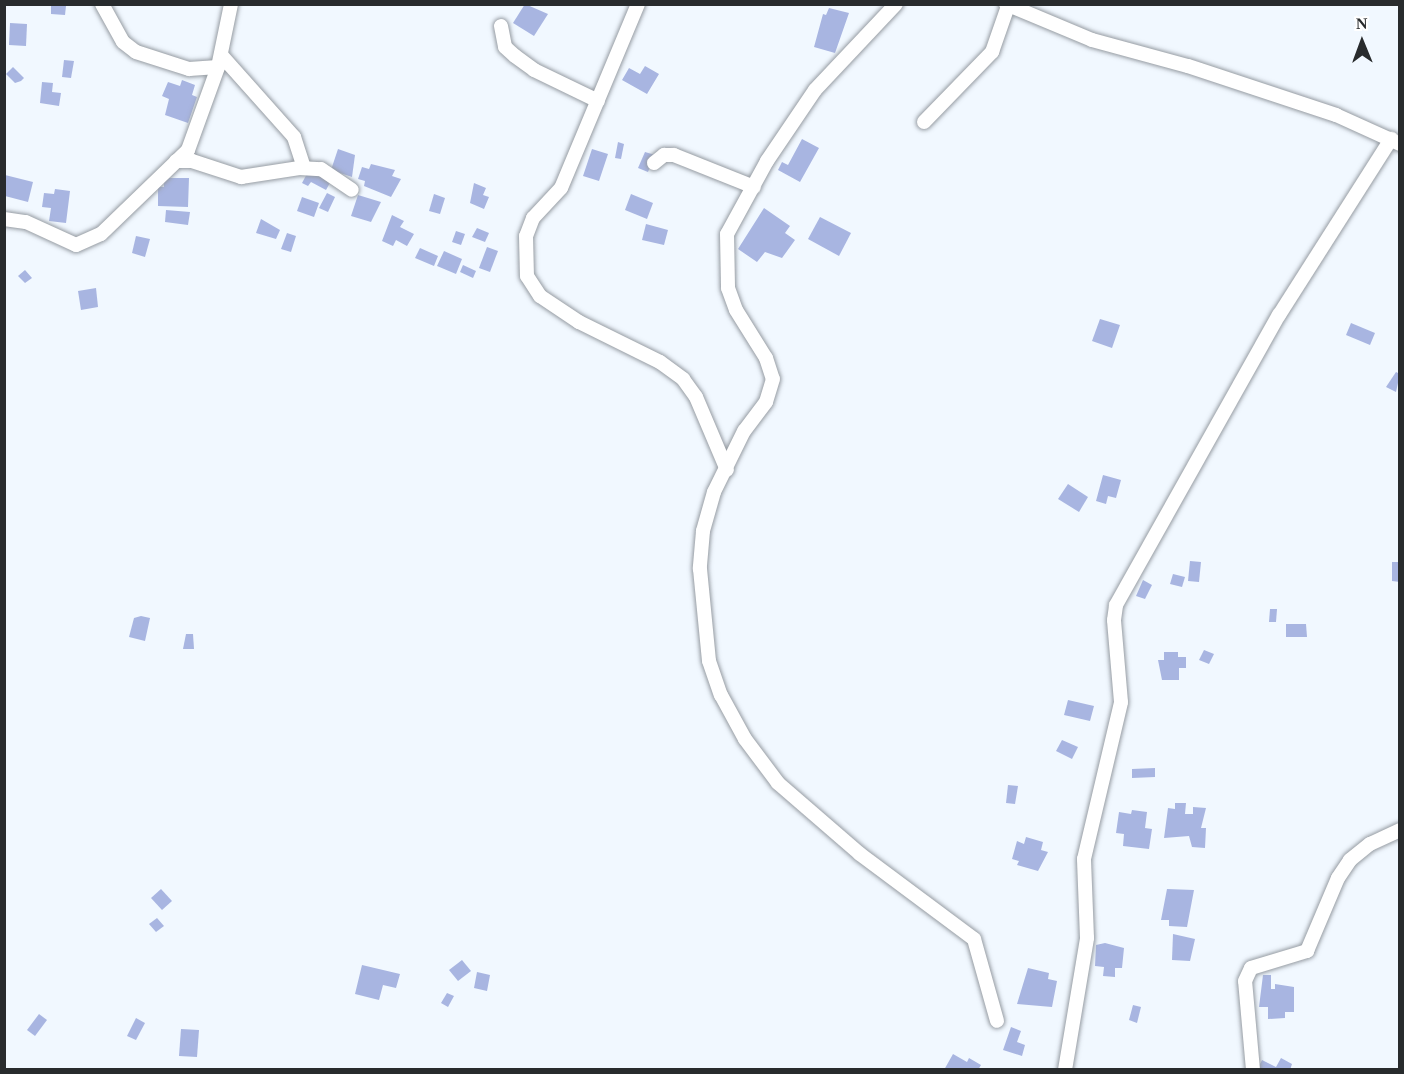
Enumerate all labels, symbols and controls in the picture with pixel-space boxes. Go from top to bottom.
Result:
north arrow [1332,12,1392,72]
text: N [1356,15,1368,32]

